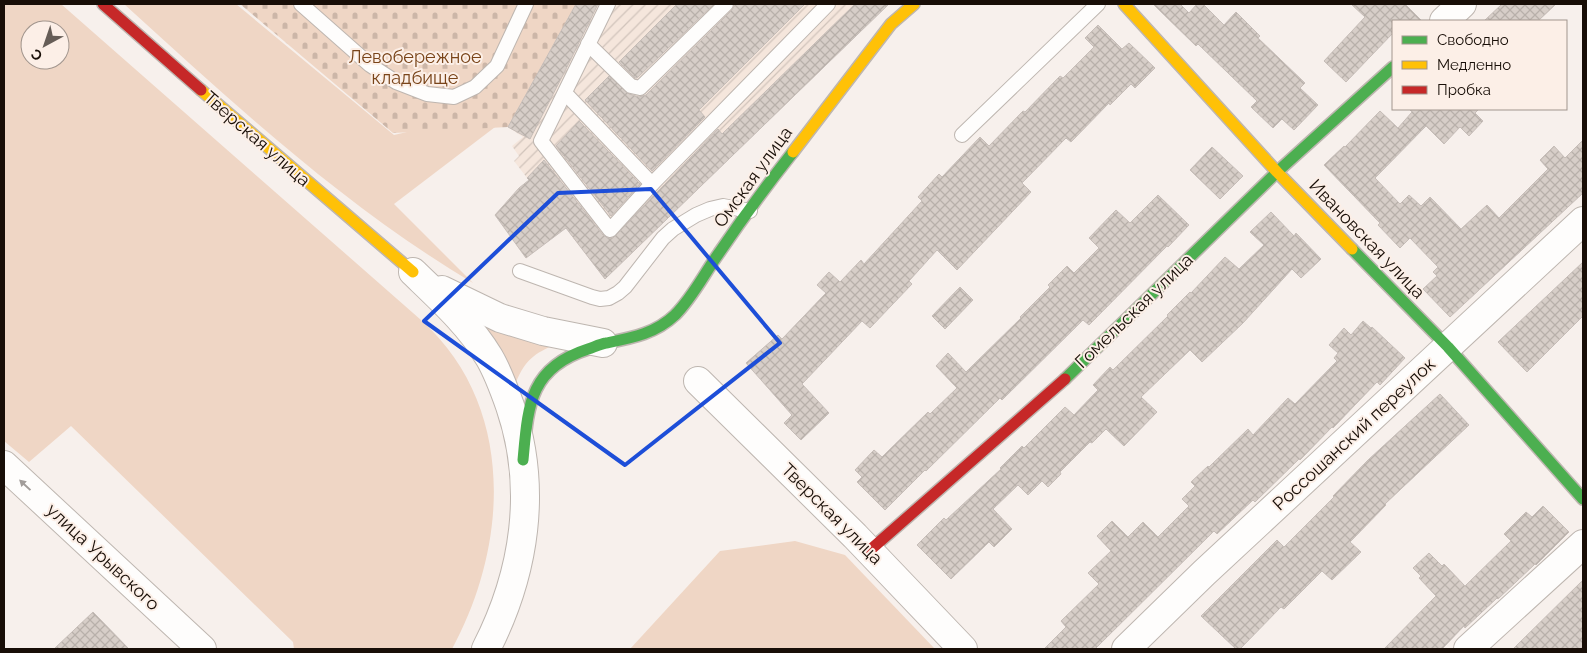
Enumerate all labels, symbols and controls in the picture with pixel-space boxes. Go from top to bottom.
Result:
north arrow [20,20,70,70]
legend [1392,20,1567,110]
text: Свободно [1437,31,1509,49]
text: С [28,45,45,64]
park label: Левобережное кладбище [348,46,482,88]
text: Медленно [1437,56,1511,74]
text: Пробка [1437,81,1491,99]
street label: Тверская улица [200,87,315,191]
street label: Омская улица [709,122,796,231]
street label: Ивановская улица [1305,175,1430,303]
street label: Гомельская улица [1070,249,1197,372]
street label: Россошанский переулок [1268,353,1439,514]
street label: Тверская улица [778,459,887,568]
one-way arrow [20,479,32,491]
street label: улица Урывского [42,499,164,615]

